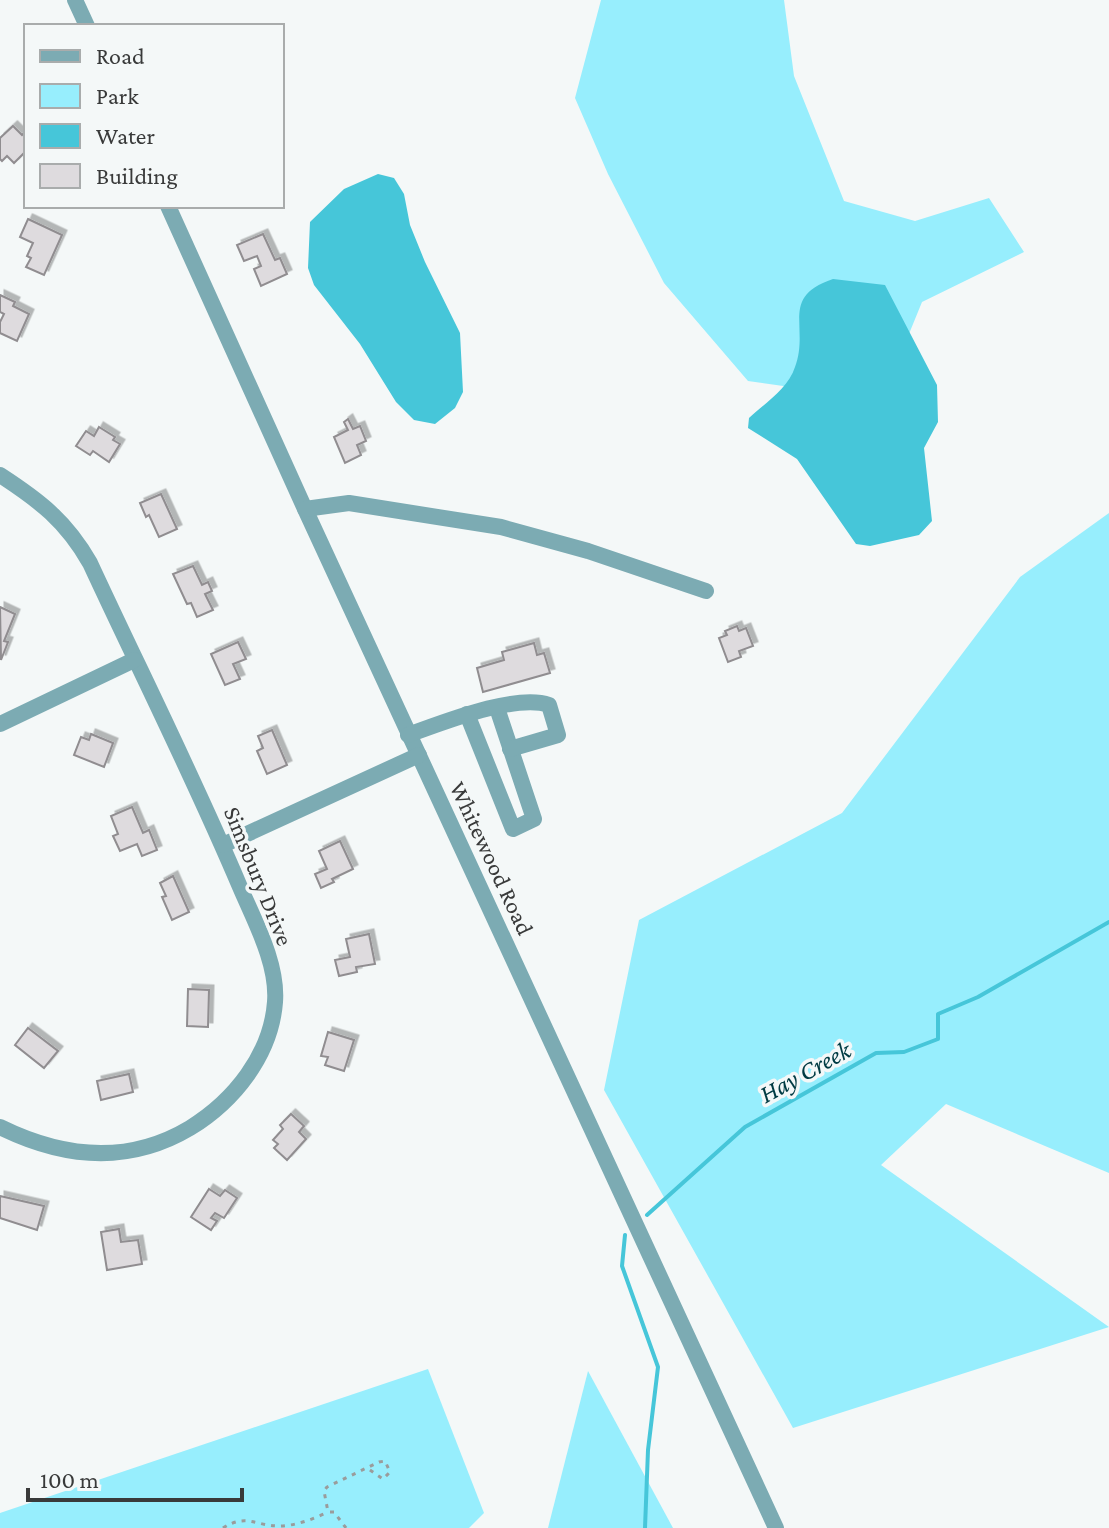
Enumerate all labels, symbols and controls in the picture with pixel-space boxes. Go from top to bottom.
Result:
legend [24,24,284,208]
text: Road [96,42,145,69]
text: Park [96,82,139,109]
text: Water [96,122,155,149]
text: Building [96,162,178,189]
street label: Whitewood Road [445,777,540,940]
street label: Simsbury Drive [219,803,299,949]
water label: Hay Creek [754,1034,857,1109]
scale bar [28,1452,242,1502]
text: 100 m [40,1466,99,1493]

